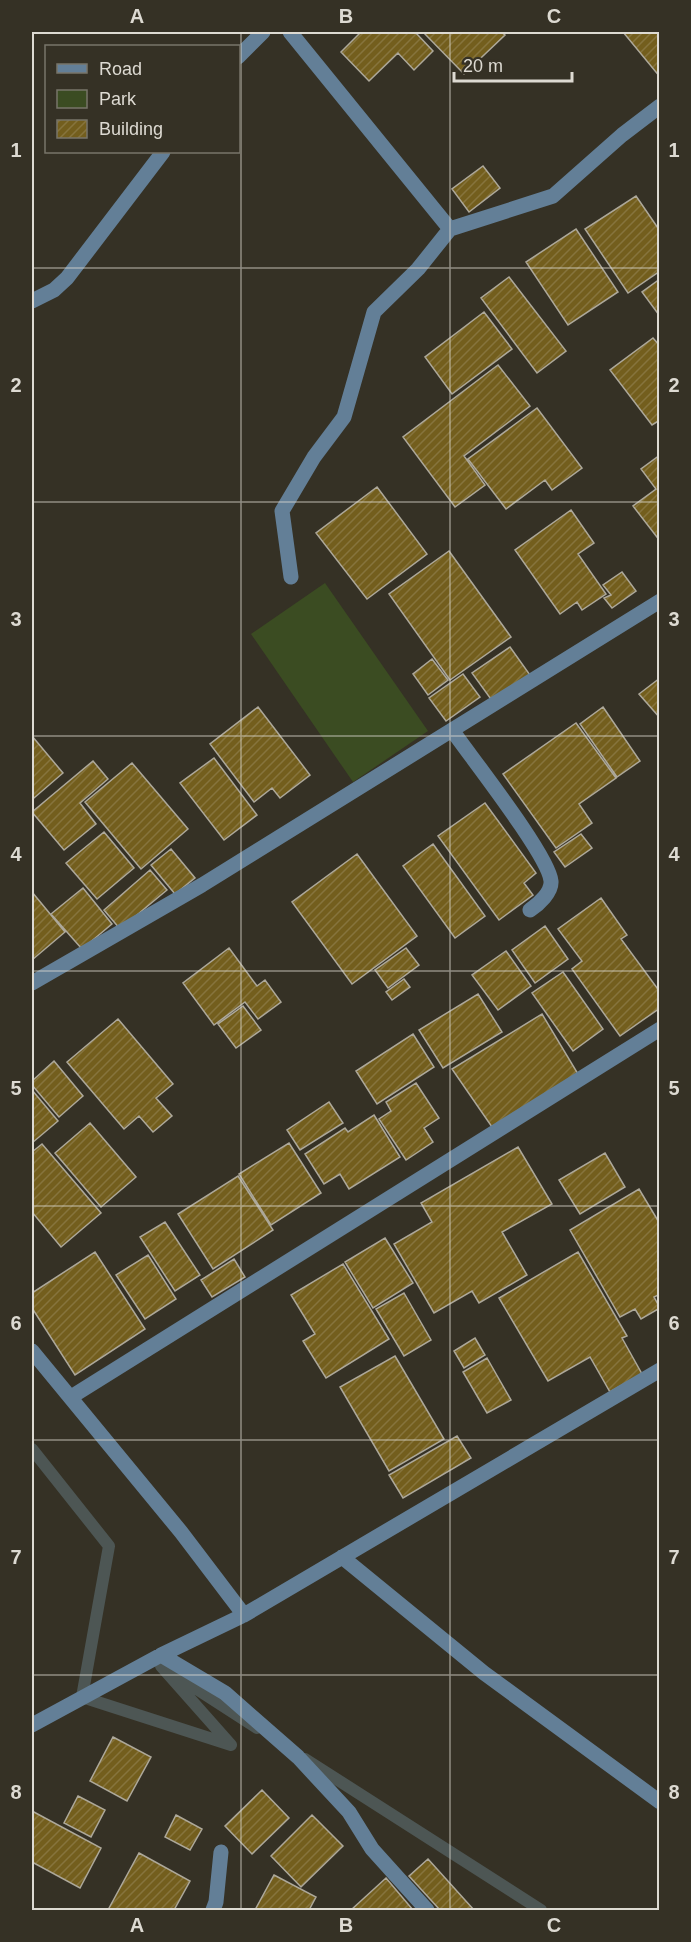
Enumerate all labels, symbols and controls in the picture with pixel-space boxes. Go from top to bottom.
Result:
text: A [130,5,144,27]
text: B [339,5,353,27]
text: C [547,5,561,27]
legend [45,45,240,153]
scale bar [454,45,572,83]
text: 20 m [463,56,503,76]
text: Road [99,59,142,79]
text: Park [99,89,137,109]
text: Building [99,119,163,139]
text: 1 [10,139,22,161]
text: 1 [668,139,680,161]
text: 2 [10,374,22,396]
text: 2 [668,374,680,396]
text: 3 [10,608,22,630]
text: 3 [668,608,680,630]
text: 4 [10,843,22,865]
text: 4 [668,843,680,865]
text: 5 [10,1077,22,1099]
text: 5 [668,1077,680,1099]
text: 6 [10,1312,22,1334]
text: 6 [668,1312,680,1334]
text: 7 [10,1546,22,1568]
text: 7 [668,1546,680,1568]
text: 8 [10,1781,22,1803]
text: 8 [668,1781,680,1803]
text: A [130,1914,144,1936]
text: B [339,1914,353,1936]
text: C [547,1914,561,1936]

